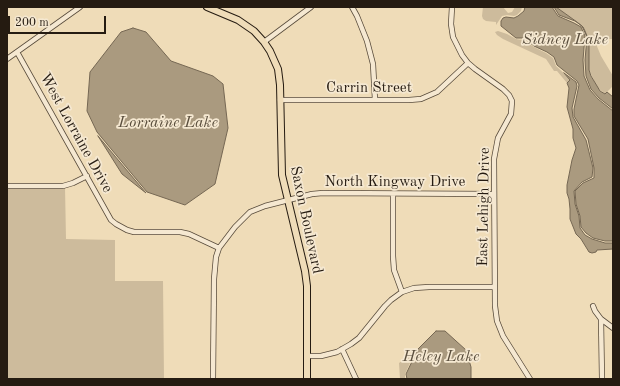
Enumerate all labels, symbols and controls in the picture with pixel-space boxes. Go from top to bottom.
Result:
scale bar [10,8,108,34]
text: 200 m [15,17,49,29]
water label: Sidney Lake [522,30,608,50]
street label: West Lorraine Drive [36,70,116,196]
street label: Carrin Street [326,79,412,97]
water label: Lorraine Lake [118,113,218,133]
street label: East Lehigh Drive [474,147,494,267]
street label: Saxon Boulevard [286,165,326,275]
street label: North Kingway Drive [325,173,465,191]
water label: Heley Lake [402,347,480,367]

